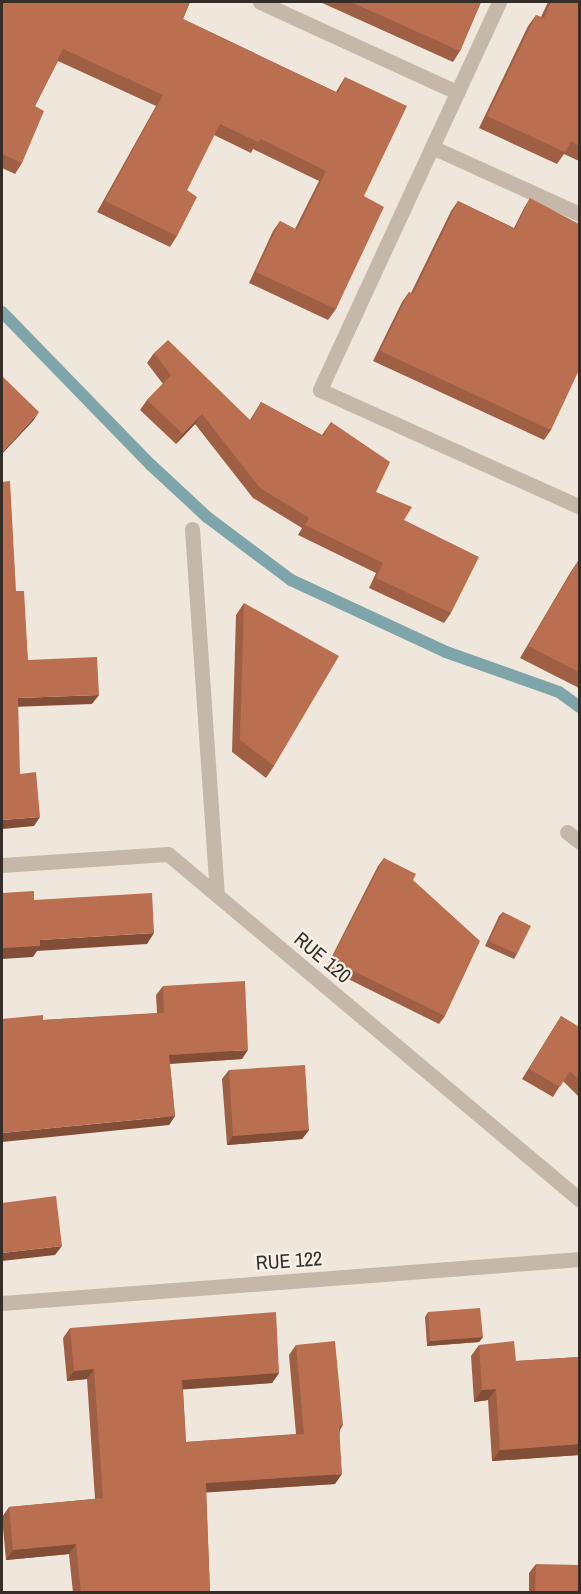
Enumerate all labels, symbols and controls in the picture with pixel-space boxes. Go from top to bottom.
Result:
street label: RUE 120 [290,926,356,988]
street label: RUE 122 [255,1246,323,1274]

